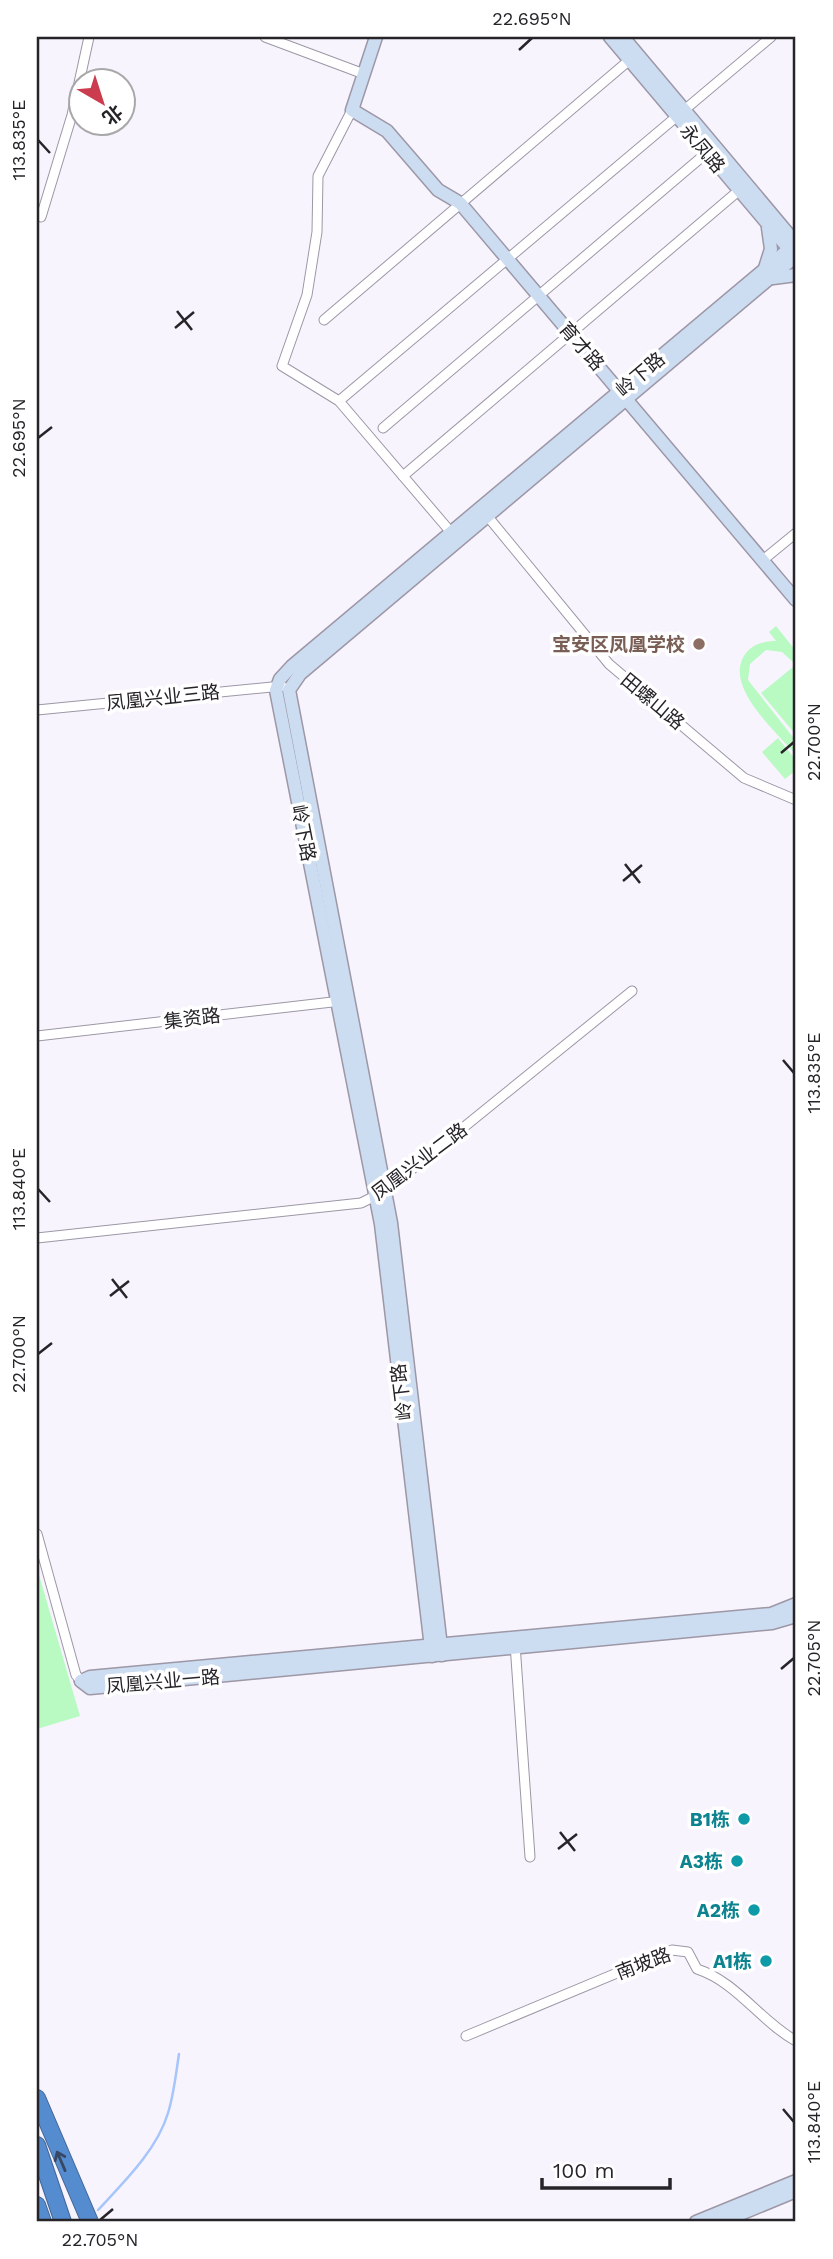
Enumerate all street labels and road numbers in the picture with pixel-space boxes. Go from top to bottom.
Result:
street label: 永凤路 [675,119,730,178]
street label: 育才路 [554,317,609,375]
street label: 岭下路 [611,347,670,402]
street label: 田螺山路 [616,668,689,735]
street label: 凤凰兴业三路 [105,680,221,715]
street label: 岭下路 [287,803,320,863]
street label: 集资路 [162,1004,222,1033]
street label: 凤凰兴业二路 [367,1118,472,1205]
street label: 岭下路 [387,1362,416,1422]
street label: 凤凰兴业一路 [105,1665,221,1698]
street label: 南坡路 [612,1943,674,1984]

